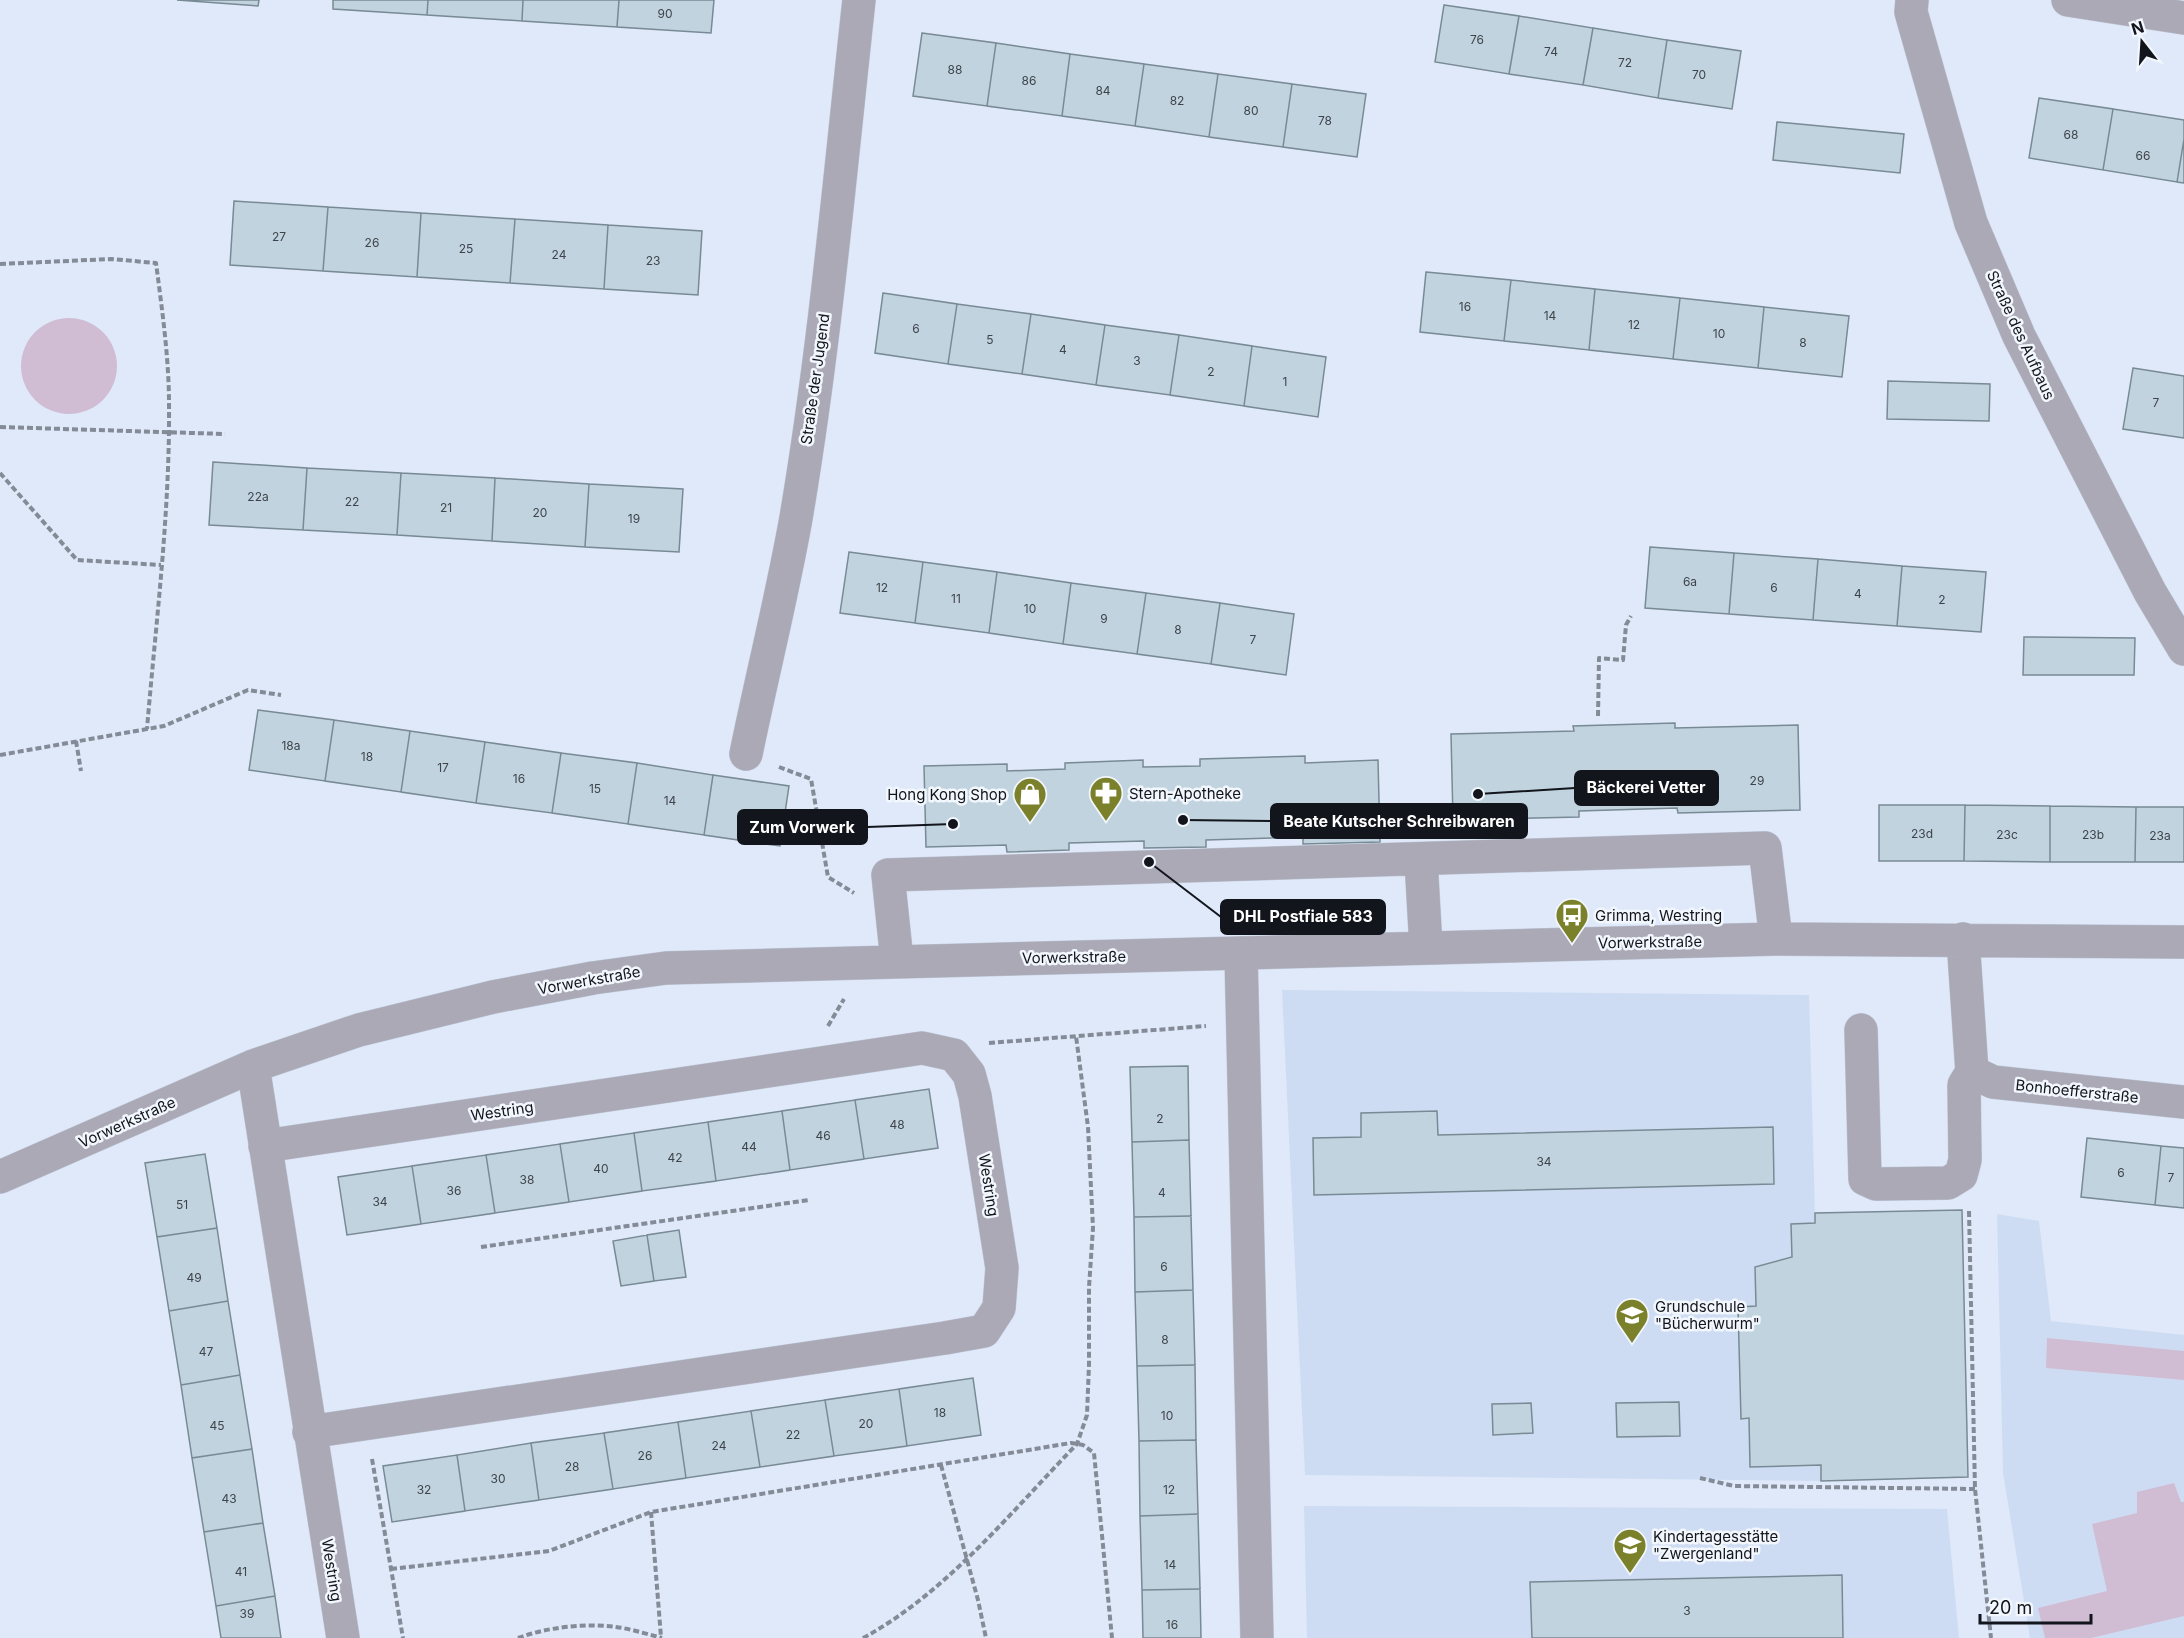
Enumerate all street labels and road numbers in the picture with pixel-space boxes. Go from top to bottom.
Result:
street label: Straße des Aufbaus [1983,267,2059,403]
street label: Straße der Jugend [796,312,834,446]
street label: Vorwerkstraße [1598,932,1702,952]
street label: Vorwerkstraße [1022,947,1126,967]
street label: Vorwerkstraße [536,962,642,998]
street label: Bonhoefferstraße [2015,1075,2139,1107]
street label: Vorwerkstraße [76,1092,178,1152]
street label: Westring [469,1097,535,1125]
street label: Westring [975,1152,1003,1218]
street label: Westring [318,1537,346,1603]

